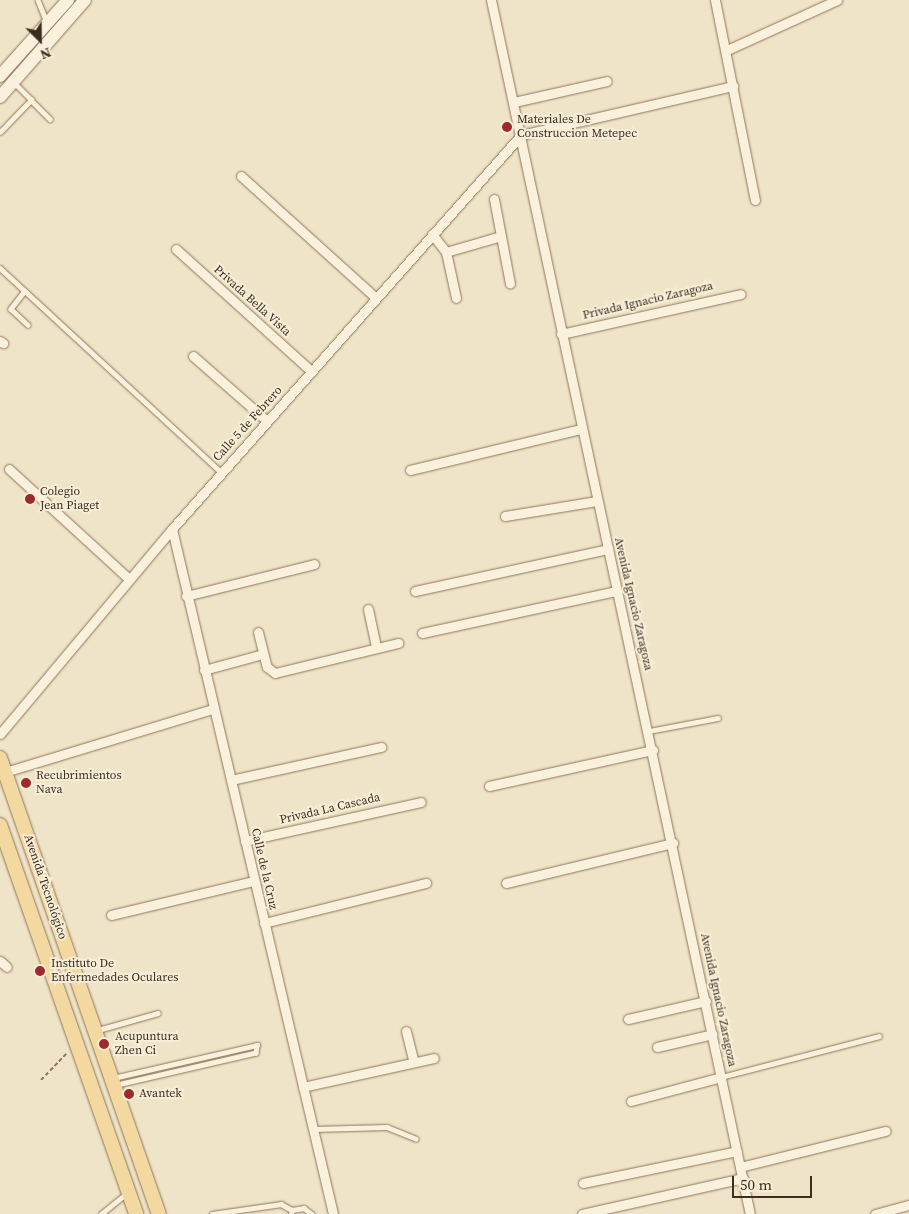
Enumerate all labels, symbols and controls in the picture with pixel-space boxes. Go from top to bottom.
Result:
north arrow [15,15,65,65]
text: N [37,43,54,65]
place label: Materiales De Construccion Metepec [517,113,637,141]
marker: Materiales De Construccion Metepec [501,121,513,133]
street label: Privada Bella Vista [210,263,294,339]
street label: Privada Ignacio Zaragoza [581,279,715,323]
street label: Calle 5 de Febrero [210,383,286,465]
place label: Colegio Jean Piaget [40,485,99,513]
marker: Colegio Jean Piaget [24,493,36,505]
street label: Avenida Ignacio Zaragoza [611,536,655,672]
place label: Recubrimientos Nava [36,769,122,797]
marker: Recubrimientos Nava [20,777,32,789]
street label: Privada La Cascada [278,790,382,828]
street label: Calle de la Cruz [248,827,280,911]
street label: Avenida Tecnológico [20,833,70,941]
street label: Avenida Ignacio Zaragoza [697,932,739,1068]
place label: Instituto De Enfermedades Oculares [51,957,179,985]
marker: Instituto De Enfermedades Oculares [33,964,47,978]
place label: Acupuntura Zhen Ci [115,1030,178,1058]
marker: Acupuntura Zhen Ci [97,1037,111,1051]
place label: Avantek [139,1087,182,1101]
marker: Avantek [123,1088,135,1100]
scale bar [734,1166,814,1198]
text: 50 m [740,1174,772,1195]

